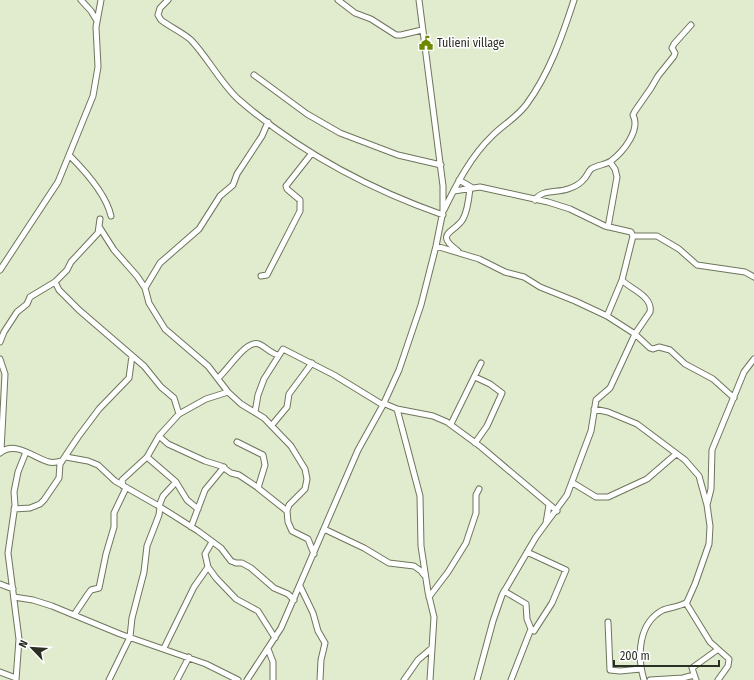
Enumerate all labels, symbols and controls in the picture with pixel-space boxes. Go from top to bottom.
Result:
public building icon: Tulieni village [418,35,434,51]
place label: Tulieni village [437,36,504,50]
north arrow [12,628,52,668]
text: N [16,638,31,650]
scale bar [614,642,719,668]
text: 200 m [620,649,650,663]

